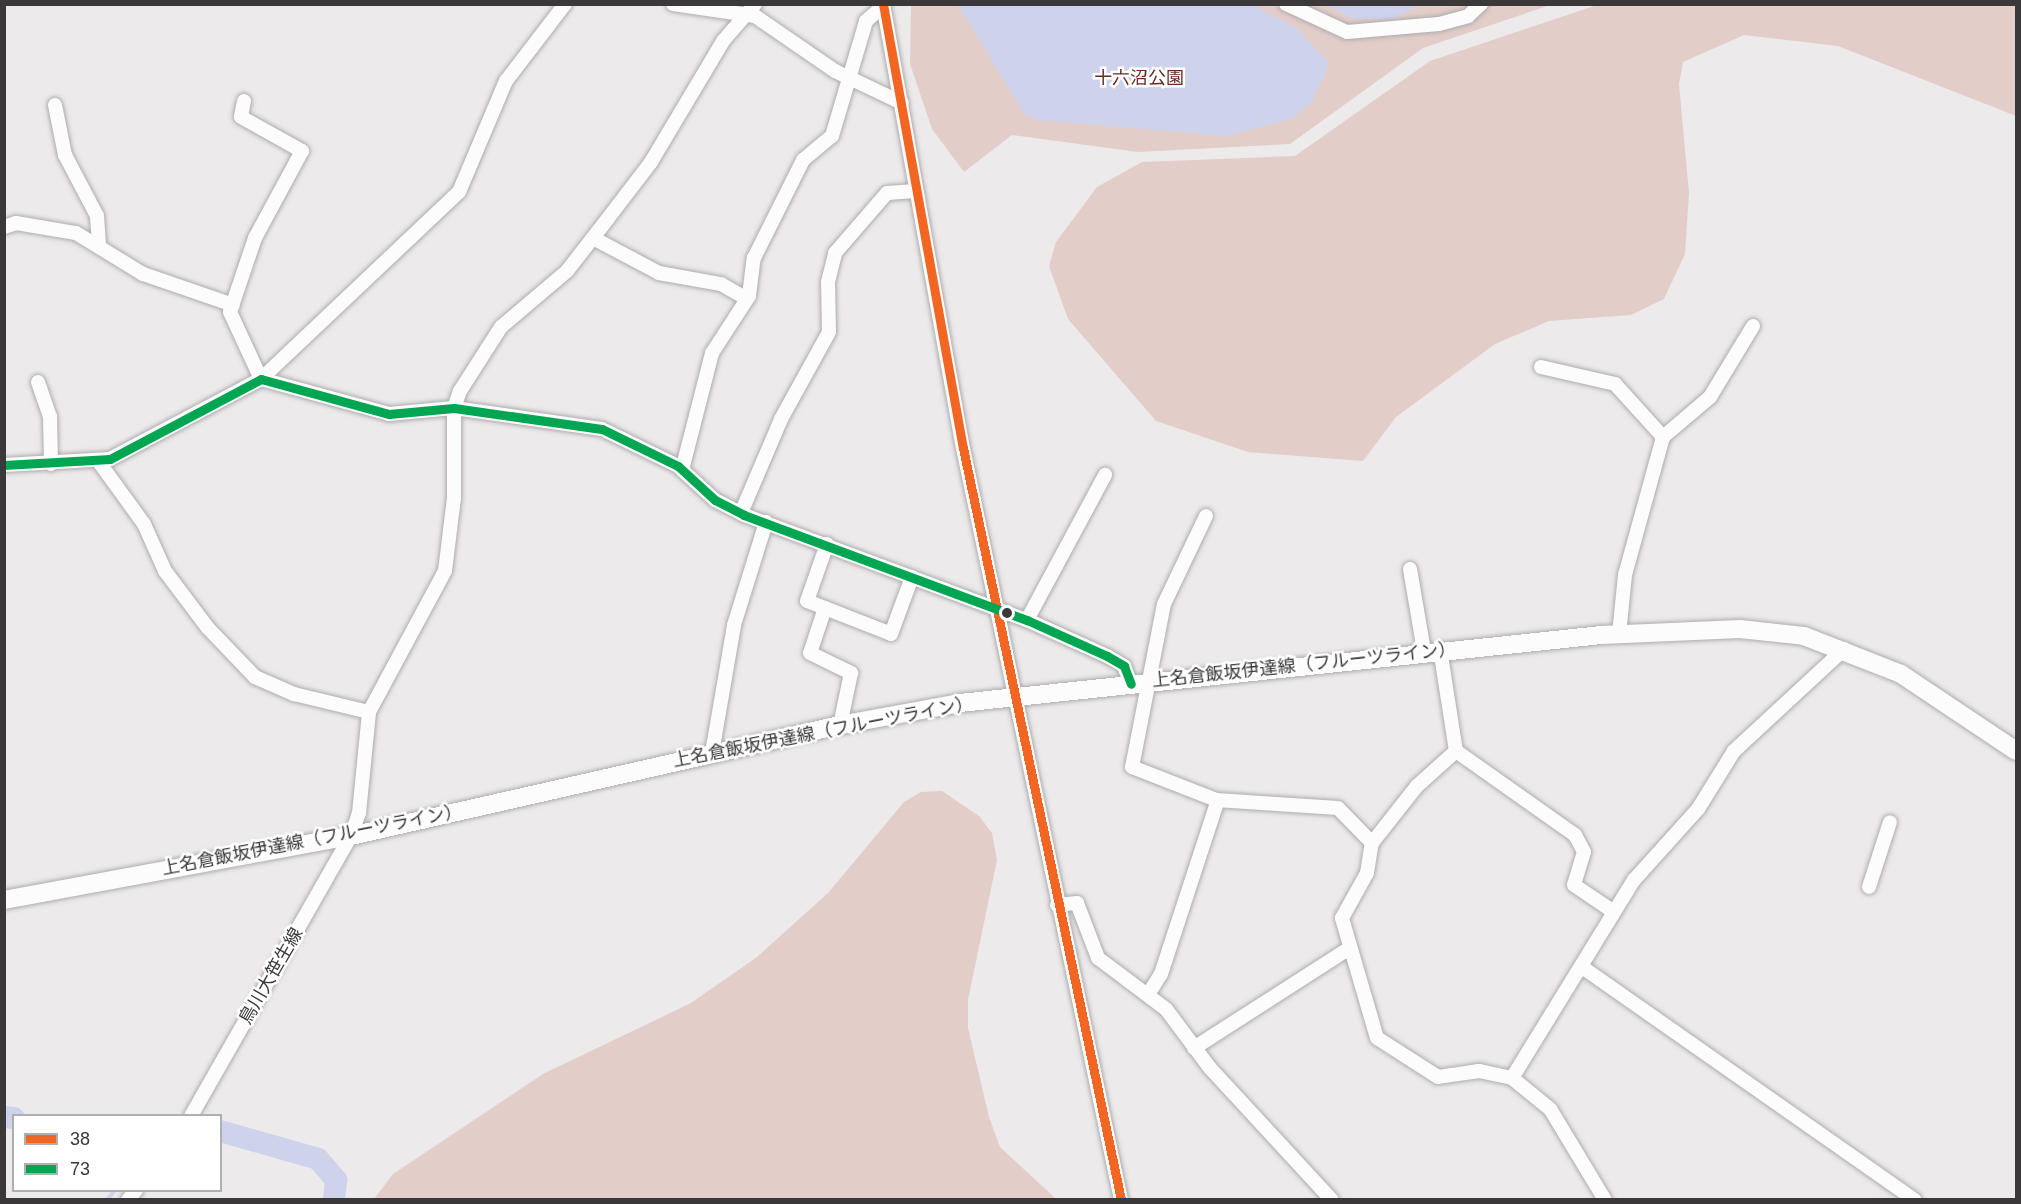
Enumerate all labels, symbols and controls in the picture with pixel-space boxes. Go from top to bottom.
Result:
park label: 十六沼公園 [1094,67,1184,89]
unlabelled marker [1001,607,1013,619]
street label: 上名倉飯坂伊達線（フルーツライン） [1151,638,1457,692]
street label: 上名倉飯坂伊達線（フルーツライン） [671,692,975,772]
street label: 上名倉飯坂伊達線（フルーツライン） [160,800,464,880]
street label: 鳥川大笹生線 [235,924,307,1028]
legend [12,1114,222,1192]
text: 38 [70,1129,90,1149]
text: 73 [70,1159,90,1179]

